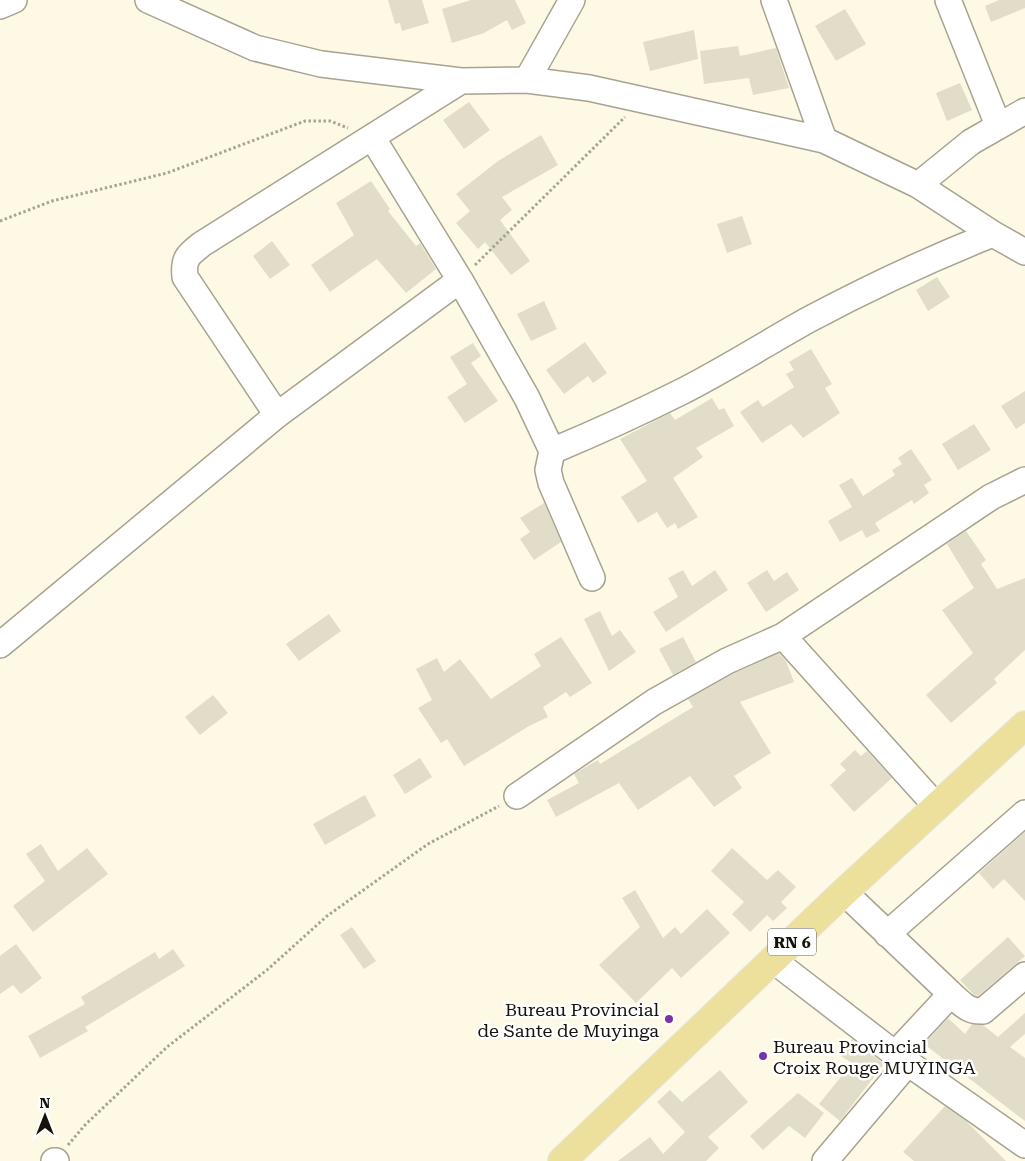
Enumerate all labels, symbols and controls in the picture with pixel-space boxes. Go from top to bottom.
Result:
road number: RN 6 [768,929,816,956]
place label: Bureau Provincial de Sante de Muyinga [477,999,659,1041]
marker: Bureau Provincial de Sante de Muyinga [663,1013,675,1025]
place label: Bureau Provincial Croix Rouge MUYINGA [773,1036,976,1078]
marker: Bureau Provincial Croix Rouge MUYINGA [757,1050,769,1062]
north arrow [20,1091,70,1141]
text: N [40,1095,51,1111]

